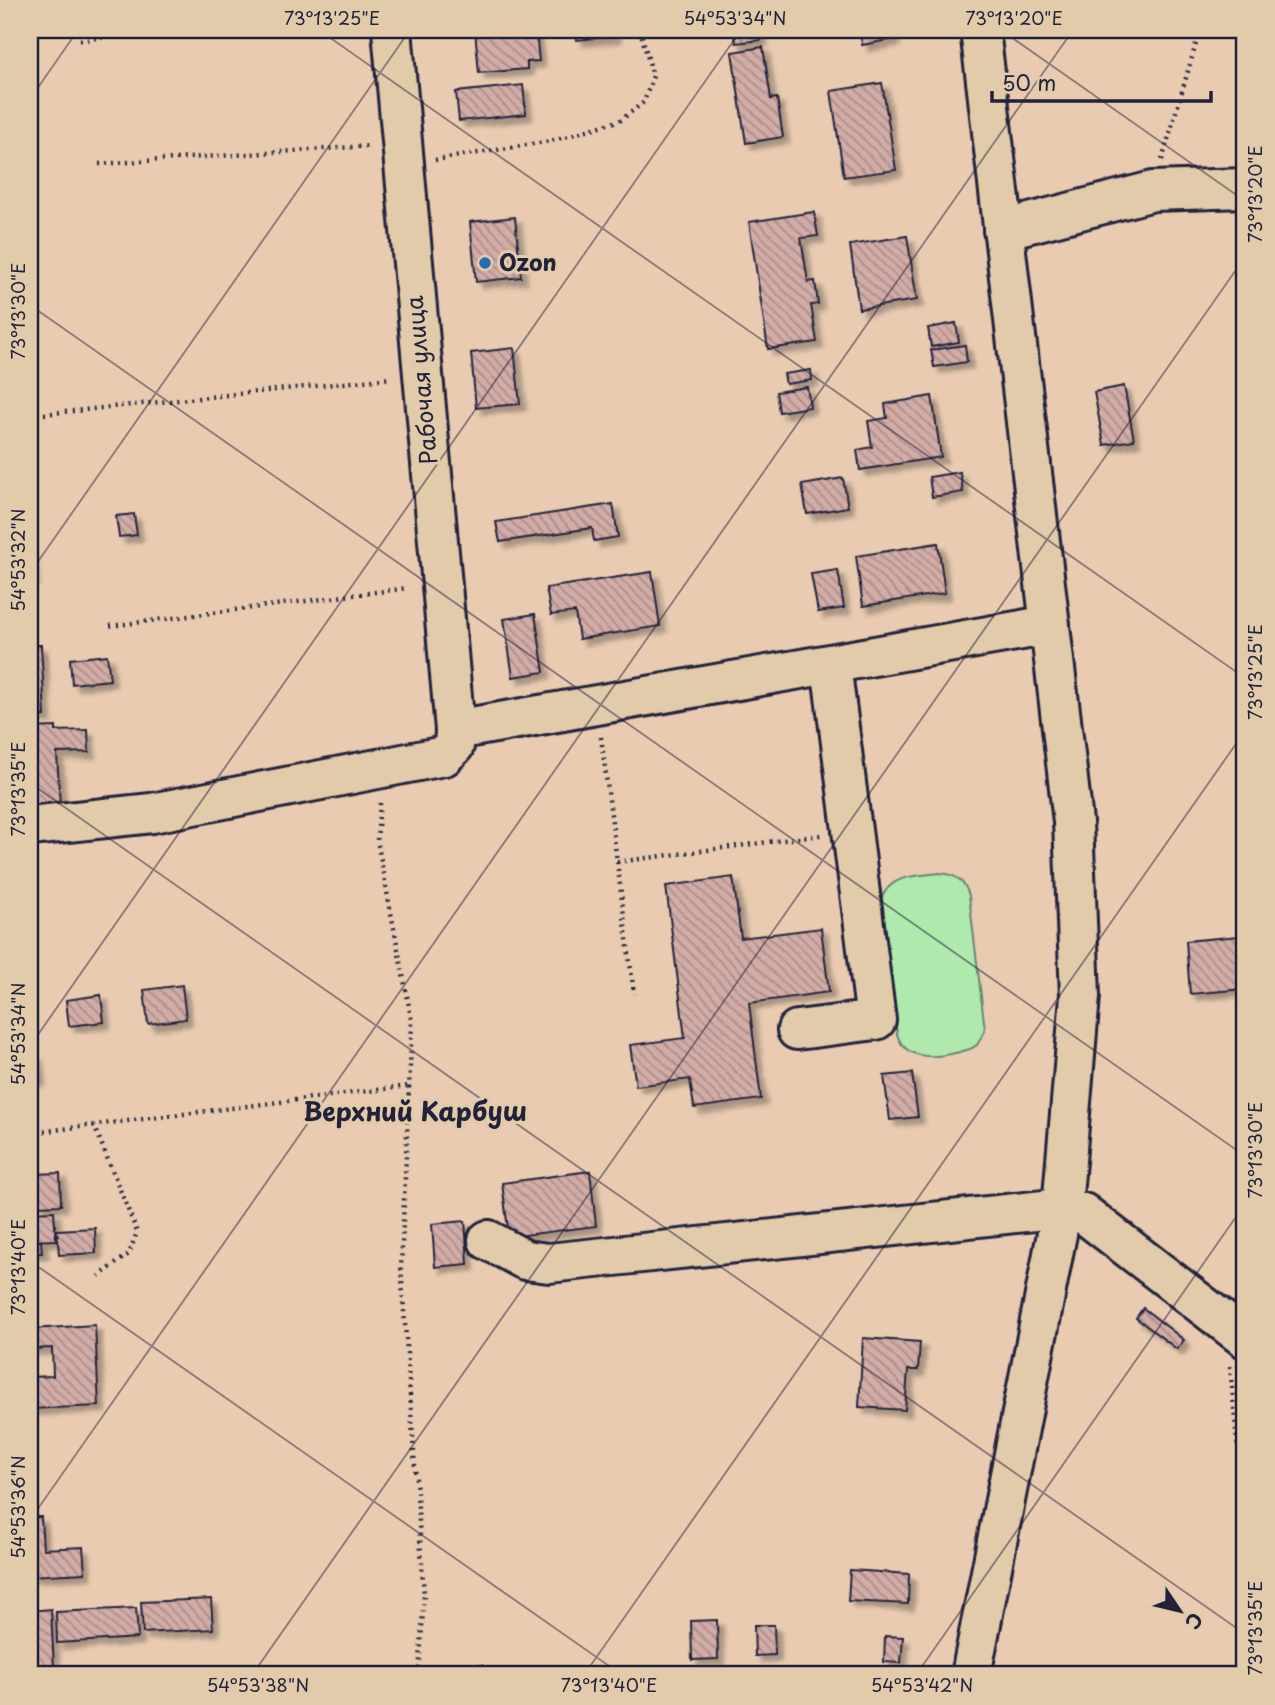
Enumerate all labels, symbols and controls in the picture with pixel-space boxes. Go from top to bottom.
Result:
text: 73°13'25"E [284,4,380,31]
text: 54°53'34"N [684,4,786,31]
text: 73°13'20"E [965,4,1063,31]
scale bar [992,60,1210,104]
text: 50 m [1002,66,1056,98]
text: 73°13'20"E [1241,145,1268,243]
place label: Ozon [499,244,557,279]
marker: Ozon [477,255,493,271]
text: 73°13'30"E [4,263,31,359]
street label: Рабочая улица [396,294,445,466]
text: 54°53'32"N [4,508,31,612]
text: 73°13'25"E [1241,624,1268,720]
text: 73°13'35"E [4,741,31,837]
text: 54°53'34"N [4,983,31,1085]
district label: Верхний Карбуш [303,1091,527,1130]
text: 73°13'30"E [1241,1102,1268,1198]
text: 73°13'40"E [4,1219,31,1315]
text: 54°53'36"N [4,1455,31,1559]
north arrow [1146,1576,1216,1646]
text: 73°13'35"E [1241,1580,1268,1676]
text: С [1179,1607,1210,1635]
text: 54°53'38"N [207,1671,309,1698]
text: 73°13'40"E [561,1671,657,1698]
text: 54°53'42"N [871,1671,973,1698]

